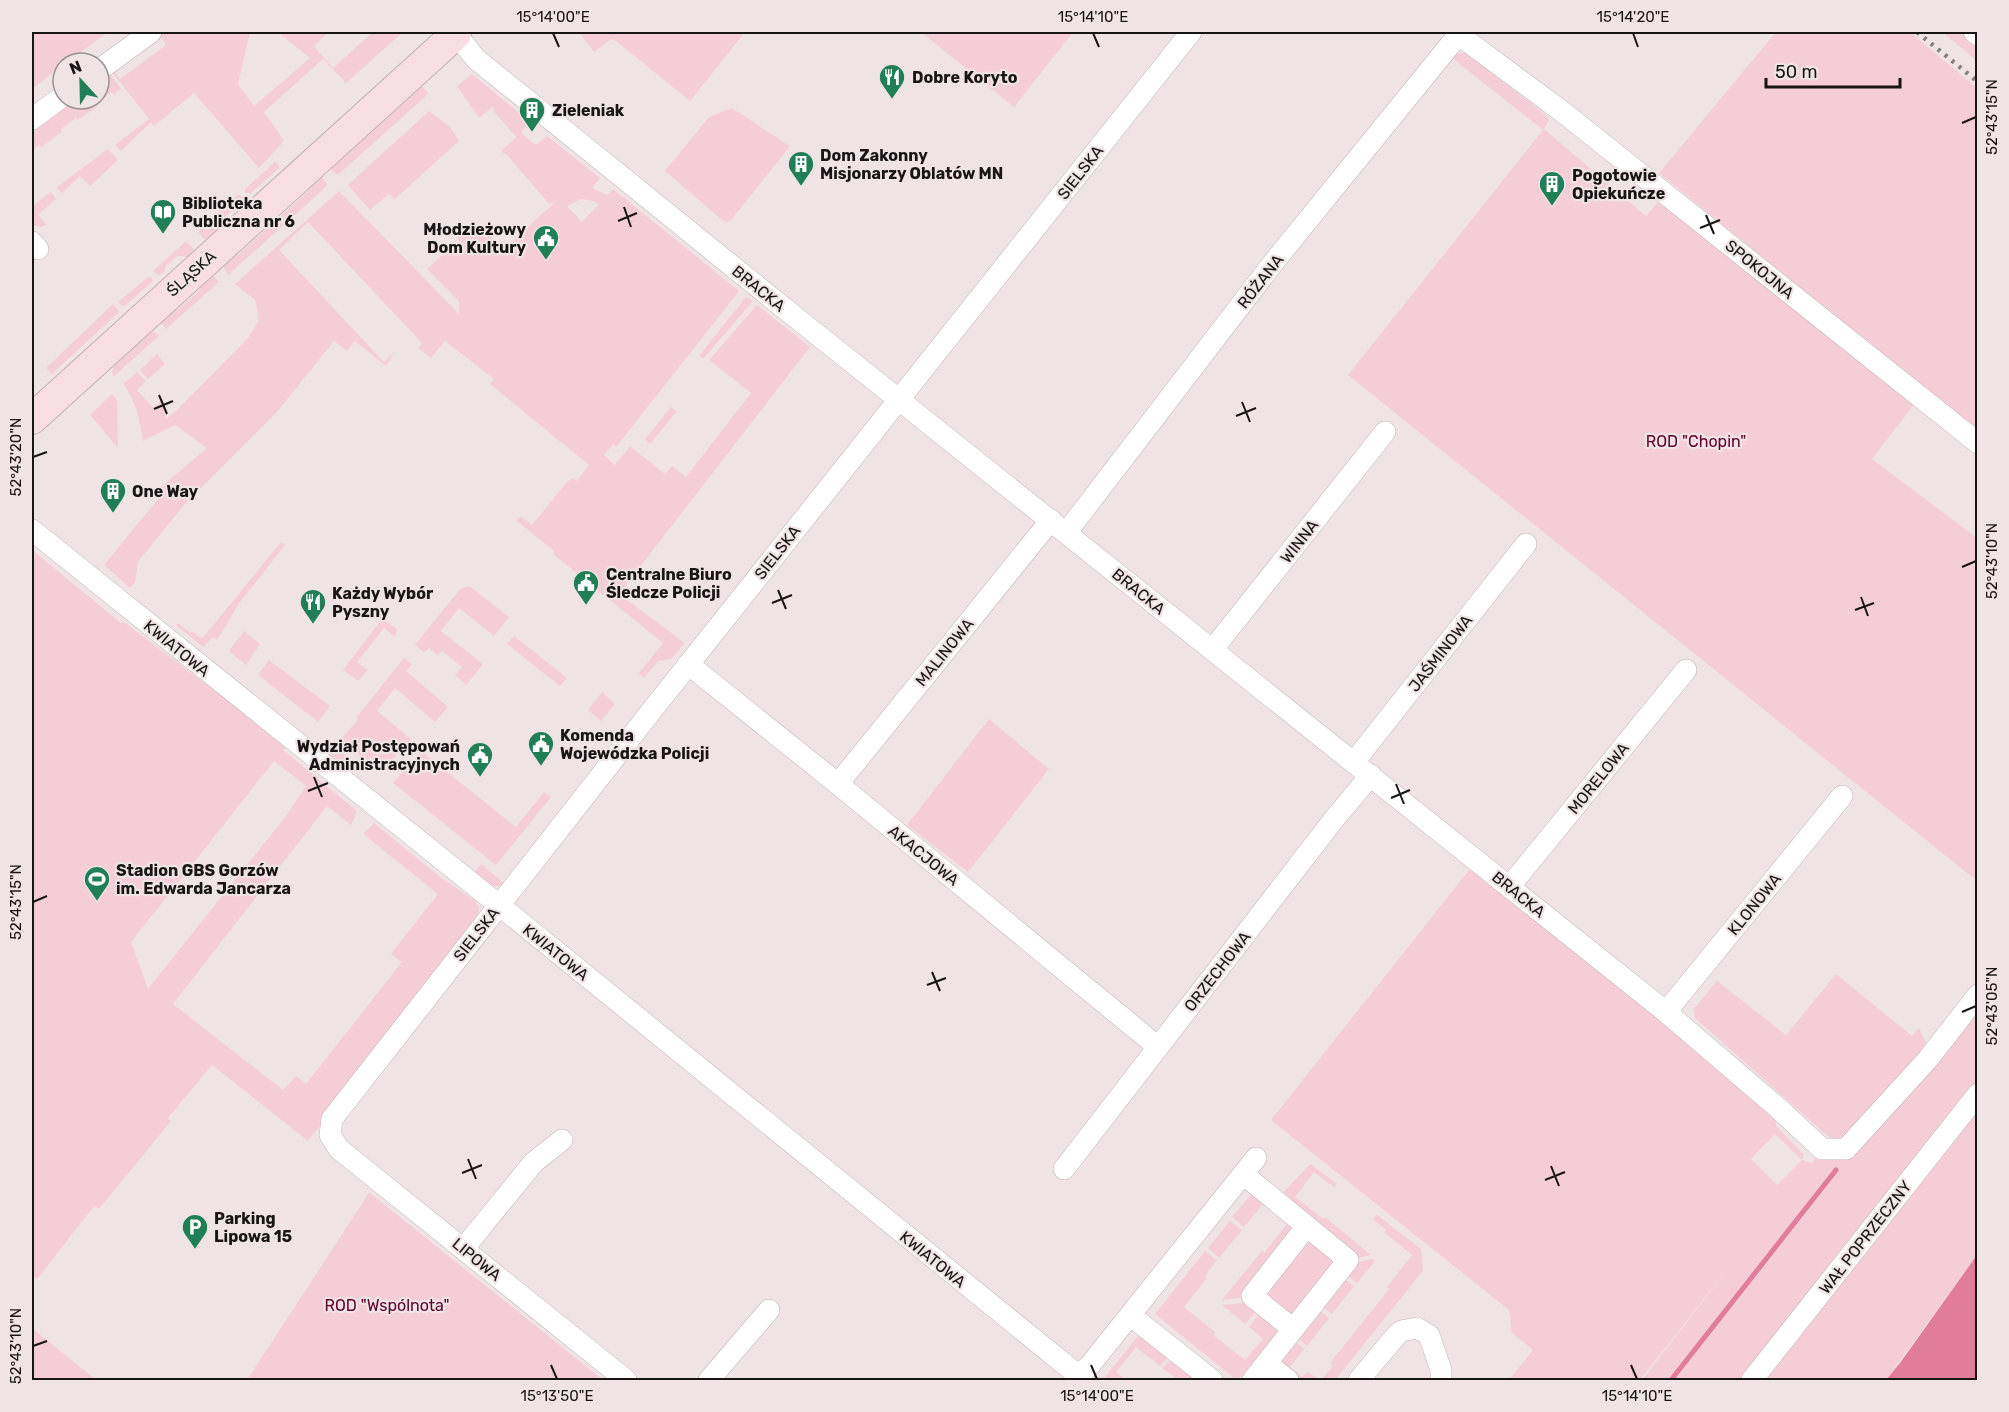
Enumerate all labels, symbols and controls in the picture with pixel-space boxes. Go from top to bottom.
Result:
text: 15°14'00"E [516,8,590,26]
text: 15°14'10"E [1058,8,1128,26]
text: 15°14'20"E [1597,8,1669,26]
north arrow [51,51,111,111]
scale bar [1766,51,1900,89]
text: N [67,57,84,79]
text: 50 m [1775,61,1818,83]
restaurant icon: Dobre Koryto [877,62,907,100]
place label: Dobre Koryto [912,68,1018,87]
text: 52°43'15"N [1983,79,2001,155]
building icon: Zieleniak [517,95,547,133]
place label: Zieleniak [552,101,625,120]
street label: SIELSKA [1053,141,1108,203]
place label: Dom Zakonny Misjonarzy Oblatów MN [820,146,1003,183]
building icon: Dom Zakonny Misjonarzy Oblatów MN [786,149,816,187]
place label: Pogotowie Opiekuńcze [1572,166,1665,203]
building icon: Pogotowie Opiekuńcze [1537,169,1567,207]
place label: Biblioteka Publiczna nr 6 [182,194,295,231]
library icon: Biblioteka Publiczna nr 6 [148,197,178,235]
place label: Młodzieżowy Dom Kultury [423,220,526,257]
public building icon: Młodzieżowy Dom Kultury [531,223,561,261]
street label: SPOKOJNA [1721,236,1798,303]
street label: ŚLĄSKA [162,245,221,301]
street label: RÓŻANA [1233,250,1288,312]
street label: BRACKA [728,261,789,316]
text: 52°43'20"N [7,418,25,496]
park label: ROD "Chopin" [1646,432,1746,451]
building icon: One Way [98,476,128,514]
place label: One Way [132,482,199,501]
street label: WINNA [1276,515,1322,567]
street label: SIELSKA [750,521,805,583]
text: 52°43'10"N [1983,523,2001,599]
street label: BRACKA [1108,564,1169,619]
place label: Centralne Biuro Śledcze Policji [606,565,732,602]
public building icon: Centralne Biuro Śledcze Policji [571,568,601,606]
place label: Każdy Wybór Pyszny [332,584,434,621]
restaurant icon: Każdy Wybór Pyszny [298,587,328,625]
street label: JAŚMINOWA [1404,610,1477,696]
street label: MALINOWA [911,614,978,690]
street label: KWIATOWA [140,616,214,681]
place label: Komenda Wojewódzka Policji [560,726,709,763]
public building icon: Komenda Wojewódzka Policji [526,729,556,767]
place label: Wydział Postępowań Administracyjnych [297,737,460,774]
street label: MORELOWA [1564,739,1633,818]
public building icon: Wydział Postępowań Administracyjnych [465,740,495,778]
street label: AKACJOWA [885,821,963,890]
place label: Stadion GBS Gorzów im. Edwarda Jancarza [116,861,291,898]
text: 52°43'15"N [7,864,25,940]
sports icon: Stadion GBS Gorzów im. Edwarda Jancarza [82,864,112,902]
street label: BRACKA [1488,867,1549,922]
street label: KLONOWA [1724,869,1785,939]
street label: SIELSKA [449,903,504,965]
street label: KWIATOWA [519,920,593,985]
street label: ORZECHOWA [1180,927,1255,1015]
text: 52°43'05"N [1983,967,2001,1045]
street label: WAŁ POPRZECZNY [1815,1177,1916,1298]
place label: Parking Lipowa 15 [214,1209,292,1246]
parking icon: Parking Lipowa 15 [180,1212,210,1250]
street label: KWIATOWA [896,1227,970,1292]
street label: LIPOWA [448,1234,505,1285]
park label: ROD "Wspólnota" [324,1296,450,1315]
text: 52°43'10"N [7,1308,25,1384]
text: 15°13'50"E [521,1387,594,1405]
text: 15°14'00"E [1060,1387,1134,1405]
text: 15°14'10"E [1602,1387,1672,1405]

